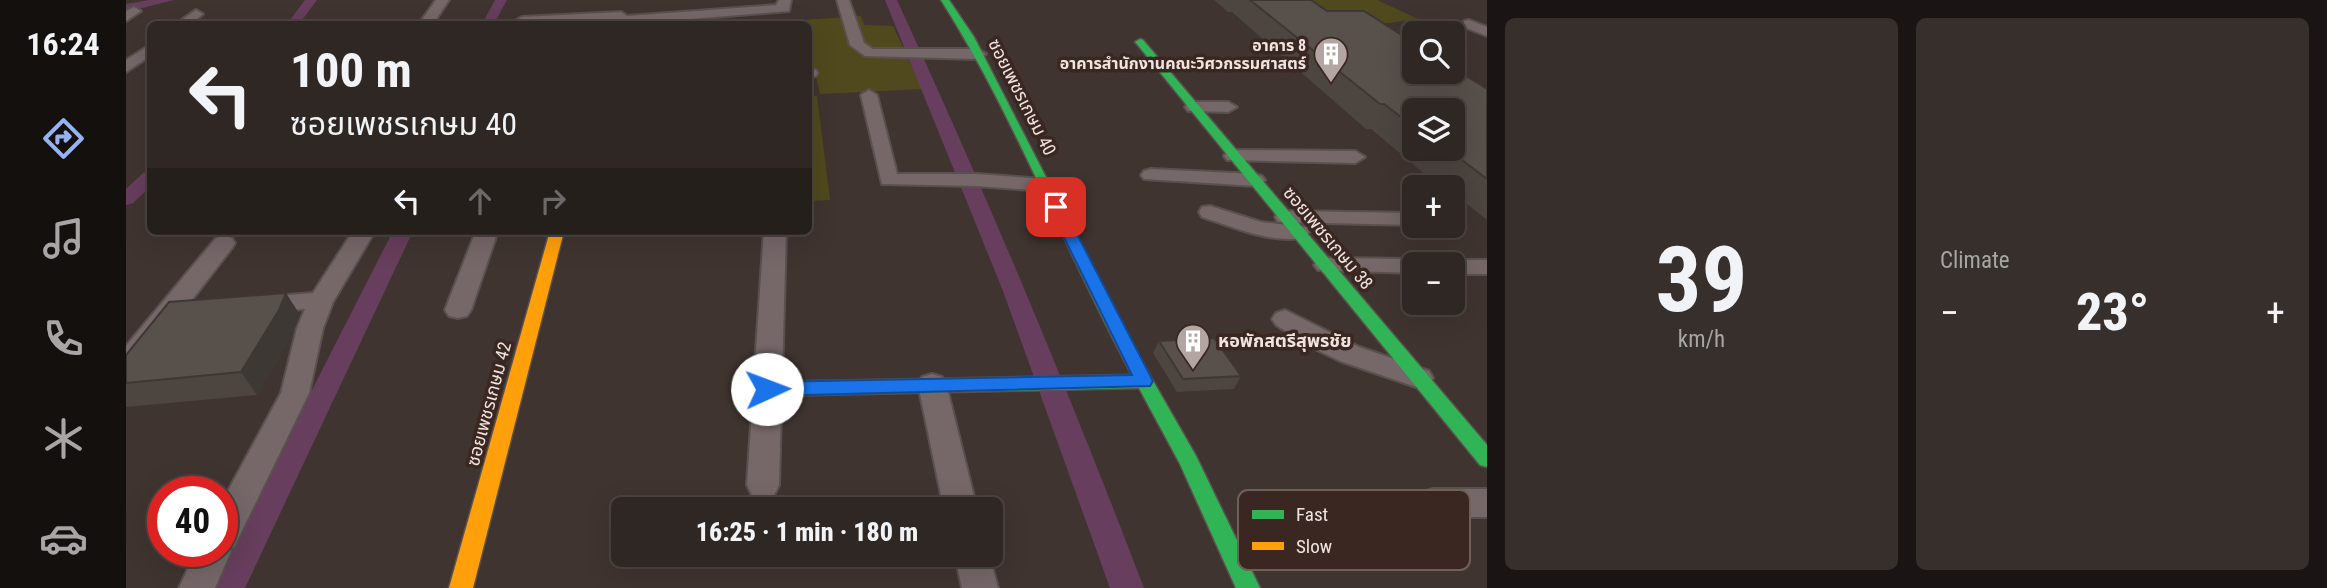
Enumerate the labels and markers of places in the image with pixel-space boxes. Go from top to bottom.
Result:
building icon: อาคาร 8 อาคารสำนักงานคณะวิศวกรรมศาสตร์ [1312,35,1350,84]
place label: อาคาร 8 อาคารสำนักงานคณะวิศวกรรมศาสตร์ [1060,36,1306,73]
pin [1026,177,1086,237]
building icon: หอพักสตรีสุพรชัย [1174,322,1212,371]
place label: หอพักสตรีสุพรชัย [1218,330,1351,352]

